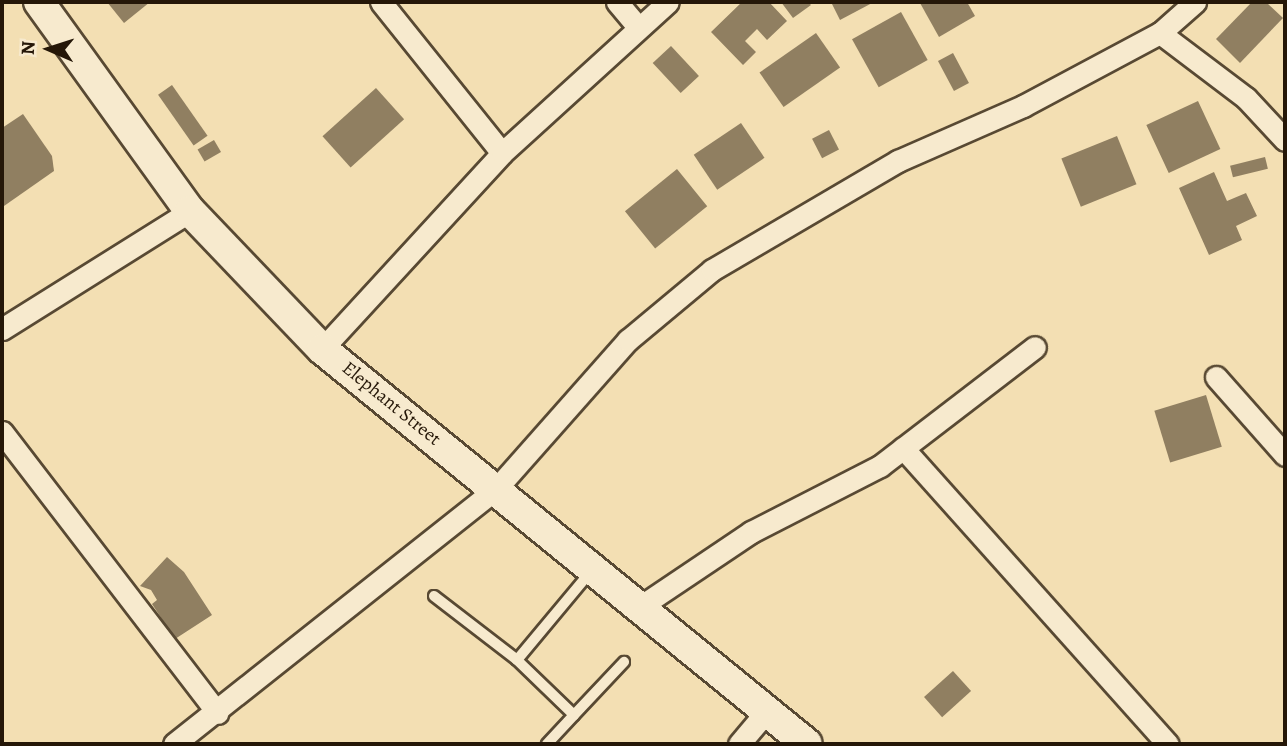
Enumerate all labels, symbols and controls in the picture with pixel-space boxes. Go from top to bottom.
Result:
north arrow [14,14,84,84]
text: N [15,40,41,55]
street label: Elephant Street [337,357,445,451]

